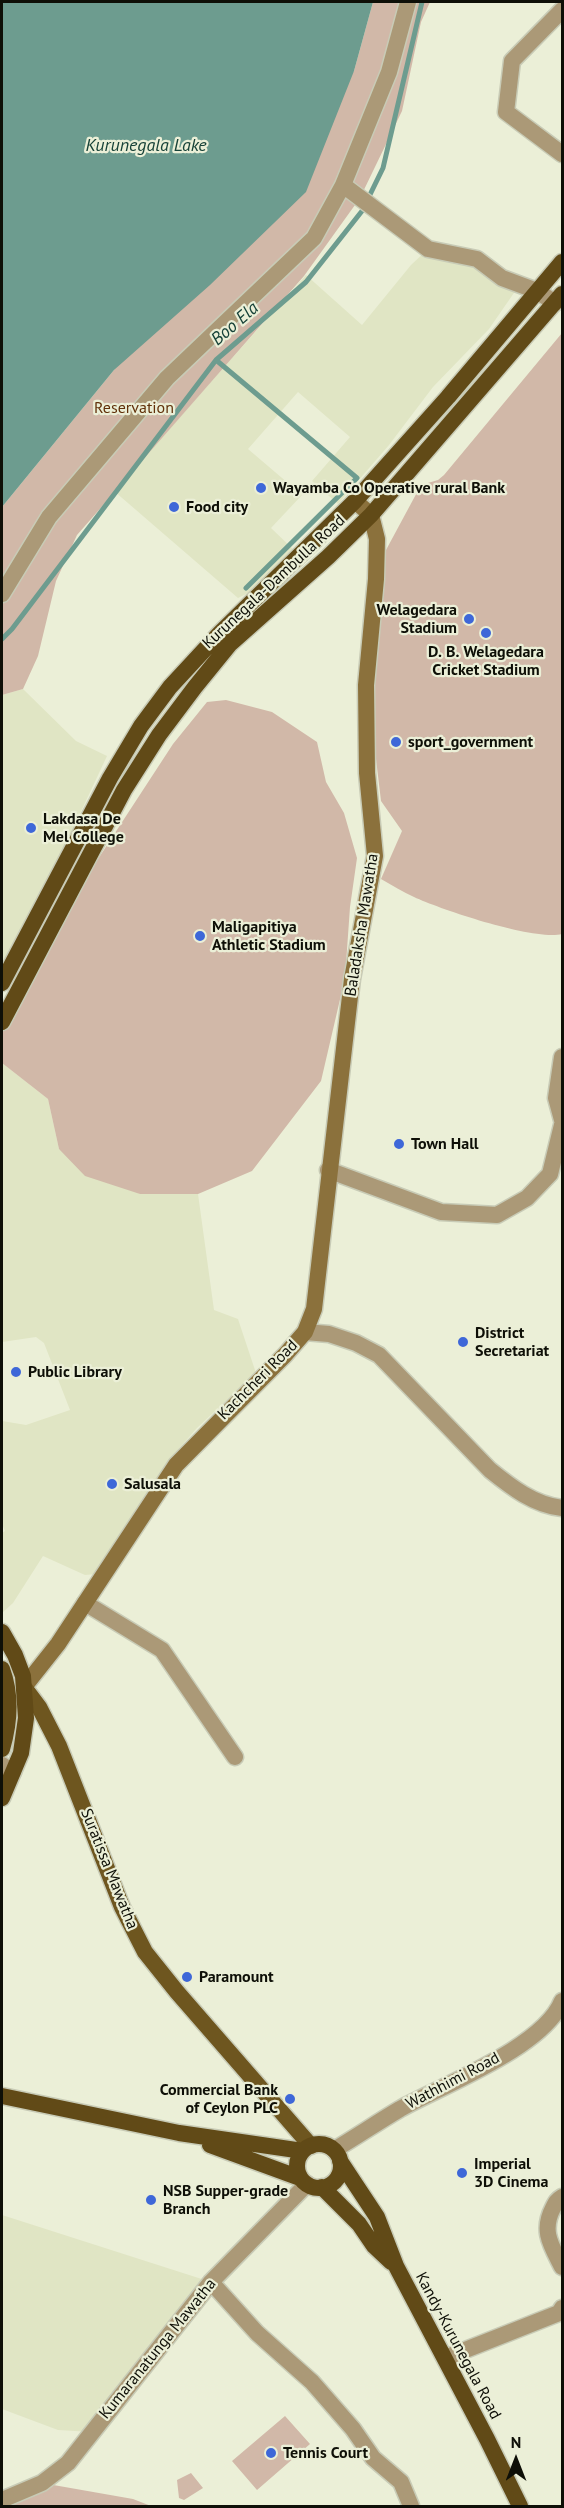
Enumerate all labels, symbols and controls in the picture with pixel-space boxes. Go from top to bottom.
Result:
water label: Kurunegala Lake [85,135,207,157]
water label: Boo Ela [207,298,263,350]
park label: Reservation [94,398,174,418]
place label: Wayamba Co Operative rural Bank [273,478,505,498]
marker: Wayamba Co Operative rural Bank [254,481,268,495]
place label: Food city [186,497,248,517]
marker: Food city [167,500,181,514]
street label: Kurunegala-Dambulla Road [199,511,349,653]
place label: Welagedara Stadium [376,600,457,638]
marker: Welagedara Stadium [462,612,476,626]
marker: D. B. Welagedara Cricket Stadium [479,626,493,640]
place label: D. B. Welagedara Cricket Stadium [428,642,544,680]
place label: sport_government [408,732,533,752]
marker: sport_government [389,735,403,749]
place label: Lakdasa De Mel College [43,809,124,847]
marker: Lakdasa De Mel College [24,821,38,835]
street label: Baladaksha Mawatha [341,852,383,998]
place label: Maligapitiya Athletic Stadium [212,917,326,955]
marker: Maligapitiya Athletic Stadium [193,929,207,943]
place label: Town Hall [411,1134,479,1154]
marker: Town Hall [392,1137,406,1151]
place label: District Secretariat [475,1323,549,1361]
marker: District Secretariat [456,1335,470,1349]
street label: Kachcheri Road [214,1336,302,1424]
place label: Public Library [28,1362,122,1382]
marker: Public Library [9,1365,23,1379]
place label: Salusala [124,1474,181,1494]
marker: Salusala [105,1477,119,1491]
street label: Suratissa Mawatha [76,1806,142,1932]
place label: Paramount [199,1967,274,1987]
marker: Paramount [180,1970,194,1984]
street label: Wathhimi Road [403,2048,503,2114]
place label: Commercial Bank of Ceylon PLC [160,2080,278,2118]
marker: Commercial Bank of Ceylon PLC [283,2092,297,2106]
place label: Imperial 3D Cinema [474,2154,548,2192]
marker: Imperial 3D Cinema [455,2166,469,2180]
place label: NSB Supper-grade Branch [163,2181,288,2219]
marker: NSB Supper-grade Branch [144,2193,158,2207]
street label: Kandy-Kurunegala Road [411,2269,505,2423]
street label: Kumaranatunga Mawatha [95,2275,221,2423]
north arrow [486,2430,546,2490]
text: N [511,2432,521,2452]
place label: Tennis Court [283,2443,368,2463]
marker: Tennis Court [264,2446,278,2460]

